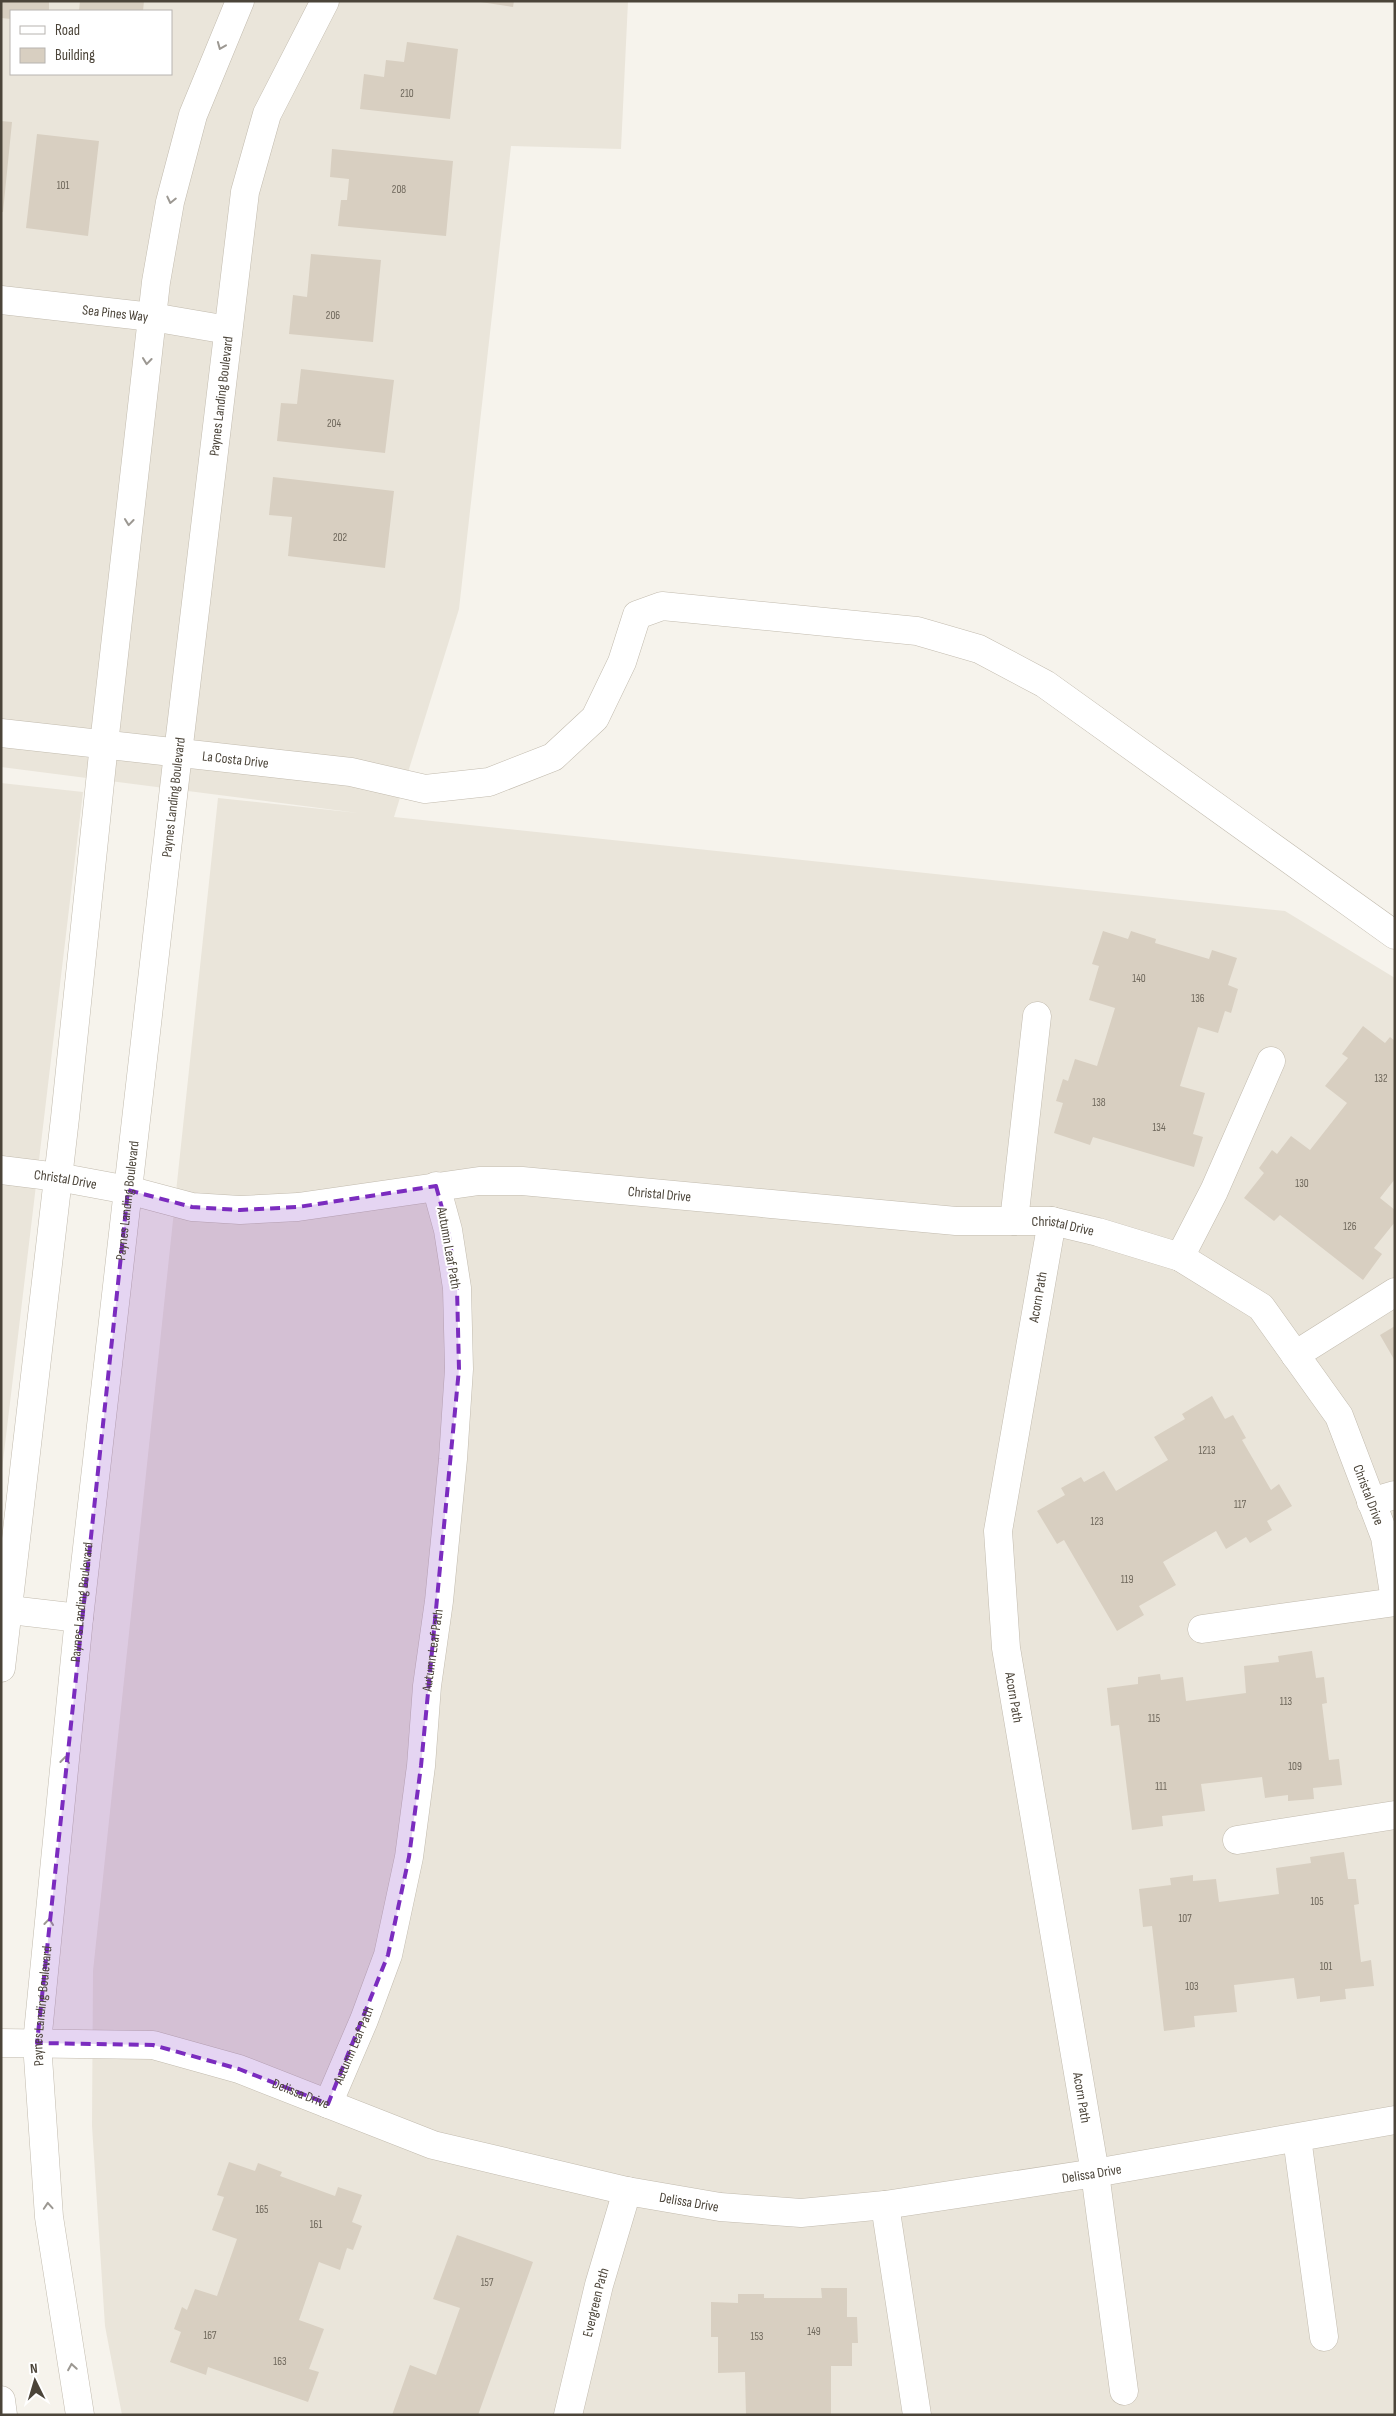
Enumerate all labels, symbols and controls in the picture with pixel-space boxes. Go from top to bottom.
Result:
legend [10,10,172,75]
text: Road [55,21,80,40]
one-way arrow [217,41,228,50]
text: Building [55,46,95,65]
house number: 210 [400,87,414,100]
house number: 101 [57,179,69,192]
house number: 208 [392,183,406,196]
one-way arrow [166,196,176,205]
street label: Sea Pines Way [81,301,150,325]
house number: 206 [326,309,340,322]
street label: Paynes Landing Boulevard [205,335,236,457]
one-way arrow [142,357,153,365]
house number: 204 [327,417,341,430]
one-way arrow [124,519,135,527]
house number: 202 [333,531,347,544]
street label: Paynes Landing Boulevard [158,736,188,858]
street label: La Costa Drive [201,747,270,771]
house number: 140 [1132,972,1146,985]
house number: 136 [1191,992,1205,1005]
house number: 132 [1374,1072,1388,1085]
house number: 138 [1092,1096,1106,1109]
house number: 134 [1152,1121,1166,1134]
street label: Paynes Landing Boulevard [111,1140,142,1261]
street label: Christal Drive [33,1166,98,1193]
house number: 130 [1295,1177,1309,1190]
street label: Christal Drive [627,1182,692,1205]
street label: Autumn Leaf Path [433,1205,465,1290]
street label: Christal Drive [1032,1213,1096,1239]
house number: 126 [1343,1220,1357,1233]
street label: Acorn Path [1025,1270,1051,1325]
house number: 1213 [1199,1444,1216,1457]
street label: Christal Drive [1350,1462,1388,1527]
house number: 117 [1234,1498,1247,1511]
house number: 123 [1090,1515,1104,1528]
street label: Paynes Landing Boulevard [66,1541,96,1663]
house number: 119 [1121,1573,1133,1586]
street label: Autumn Leaf Path [418,1608,446,1693]
street label: Acorn Path [1002,1670,1027,1724]
house number: 113 [1280,1695,1293,1708]
house number: 115 [1148,1712,1160,1725]
one-way arrow [59,1756,70,1764]
house number: 109 [1288,1760,1302,1773]
house number: 111 [1155,1780,1167,1793]
house number: 105 [1310,1895,1324,1908]
house number: 107 [1178,1912,1192,1925]
one-way arrow [43,1918,54,1926]
street label: Paynes Landing Boulevard [28,1945,55,2067]
house number: 101 [1320,1960,1332,1973]
house number: 103 [1185,1980,1199,1993]
street label: Autumn Leaf Path [329,2004,377,2088]
street label: Acorn Path [1069,2070,1095,2124]
street label: Delissa Drive [270,2074,332,2112]
street label: Delissa Drive [1061,2160,1123,2186]
street label: Delissa Drive [658,2188,720,2215]
one-way arrow [42,2202,53,2210]
house number: 165 [255,2203,269,2216]
house number: 161 [310,2218,322,2231]
street label: Evergreen Path [578,2266,612,2339]
house number: 157 [481,2276,494,2289]
house number: 149 [807,2325,821,2338]
house number: 167 [203,2329,217,2342]
house number: 153 [751,2330,764,2343]
house number: 163 [273,2355,287,2368]
north arrow [10,2356,60,2406]
text: N [29,2360,38,2377]
one-way arrow [67,2362,78,2370]

